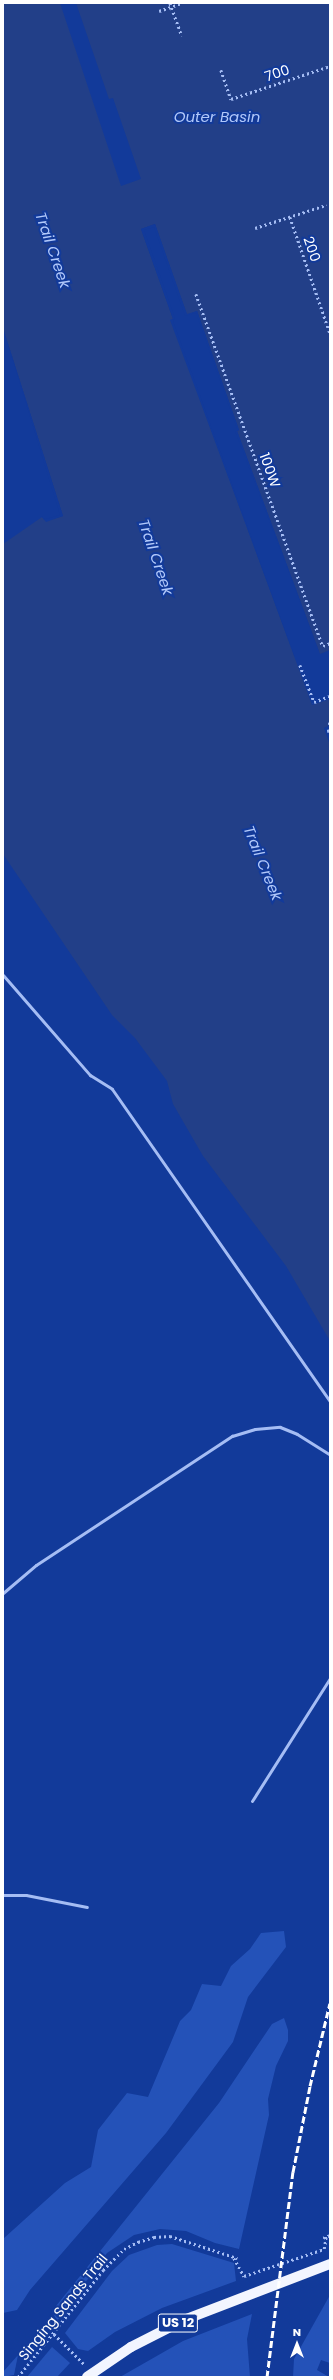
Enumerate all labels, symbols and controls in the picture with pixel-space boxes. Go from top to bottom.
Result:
street label: 700 [262,61,292,85]
water label: Outer Basin [174,108,260,126]
water label: Trail Creek [32,210,74,290]
street label: 200 [300,234,324,264]
street label: 100W [256,450,284,490]
water label: Trail Creek [135,517,177,597]
water label: Trail Creek [240,823,286,903]
street label: Singing Sands Trail [15,2250,111,2364]
road number: US 12 [157,2312,199,2334]
north arrow [277,2324,317,2364]
text: N [293,2324,301,2340]

